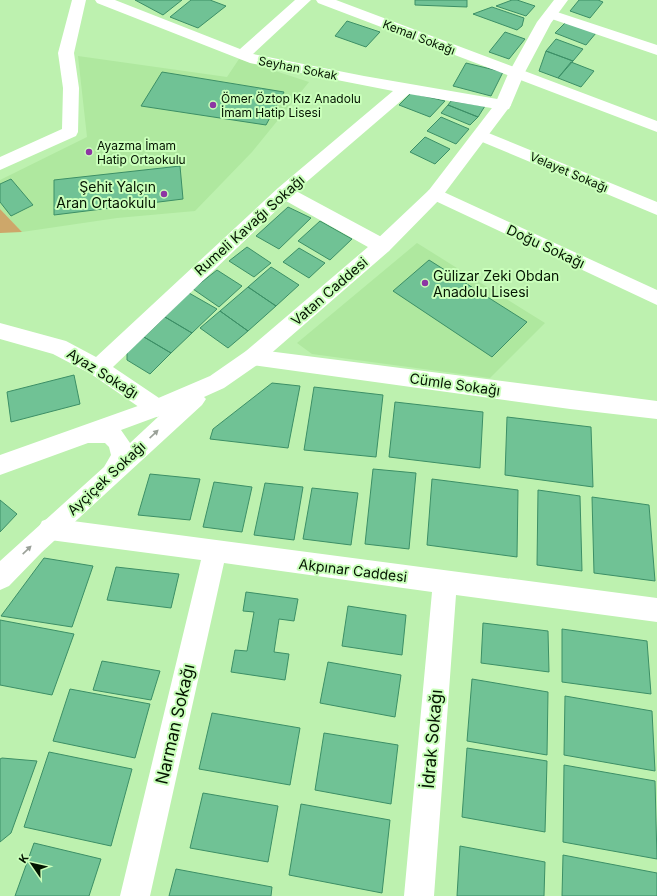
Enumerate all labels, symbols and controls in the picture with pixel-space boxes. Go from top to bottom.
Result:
street label: Kemal Sokağı [381,16,457,58]
street label: Seyhan Sokak [257,53,339,83]
place label: Ömer Öztop Kız Anadolu İmam Hatip Lisesi [221,91,361,120]
marker: Ömer Öztop Kız Anadolu İmam Hatip Lisesi [208,100,218,110]
place label: Ayazma İmam Hatip Ortaokulu [97,138,186,167]
marker: Ayazma İmam Hatip Ortaokulu [84,147,94,157]
street label: Velayet Sokağı [528,149,610,195]
street label: Rumeli Kavağı Sokağı [191,171,307,279]
place label: Şehit Yalçın Aran Ortaokulu [56,178,156,211]
marker: Şehit Yalçın Aran Ortaokulu [159,189,169,199]
street label: Doğu Sokağı [504,221,588,271]
street label: Vatan Caddesi [287,253,371,329]
place label: Gülizar Zeki Obdan Anadolu Lisesi [433,267,559,300]
marker: Gülizar Zeki Obdan Anadolu Lisesi [420,278,430,288]
street label: Ayaz Sokağı [64,344,142,402]
street label: Cümle Sokağı [409,369,501,399]
one-way arrow [149,429,159,439]
street label: Ayçiçek Sokağı [63,438,149,518]
one-way arrow [22,545,32,555]
street label: Akpınar Caddesi [298,555,408,585]
street label: Narman Sokağı [151,662,199,786]
street label: İdrak Sokağı [417,688,446,789]
north arrow [12,844,52,884]
text: K [16,851,32,866]

